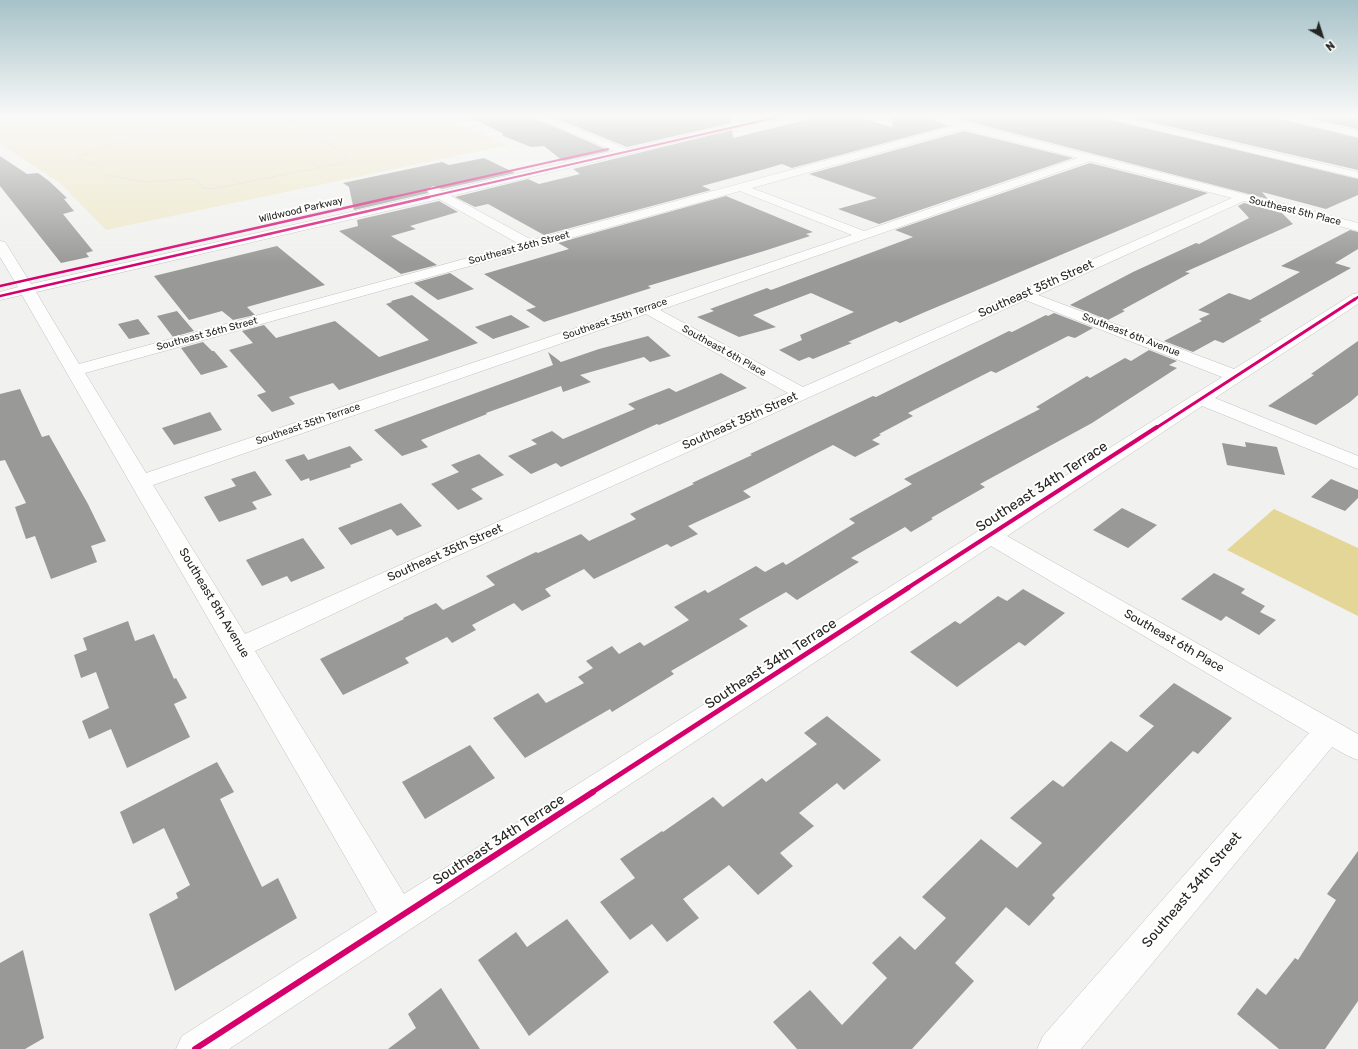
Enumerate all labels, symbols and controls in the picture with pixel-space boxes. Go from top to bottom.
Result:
north arrow [1302,16,1342,56]
text: N [1323,38,1337,53]
street label: Wildwood Parkway [258,194,344,226]
street label: Southeast 5th Place [1248,194,1342,228]
street label: Southeast 36th Street [467,229,571,267]
street label: Southeast 35th Street [976,257,1096,321]
street label: Southeast 35th Terrace [561,295,669,343]
street label: Southeast 6th Avenue [1080,311,1182,359]
street label: Southeast 36th Street [155,315,259,353]
street label: Southeast 6th Place [680,323,768,379]
street label: Southeast 35th Street [680,389,800,453]
street label: Southeast 35th Terrace [254,400,362,448]
street label: Southeast 34th Terrace [973,438,1111,536]
street label: Southeast 35th Street [385,521,505,585]
street label: Southeast 8th Avenue [176,546,252,660]
street label: Southeast 6th Place [1121,606,1227,676]
street label: Southeast 34th Terrace [702,615,840,713]
street label: Southeast 34th Terrace [430,791,568,889]
street label: Southeast 34th Street [1139,829,1245,951]

